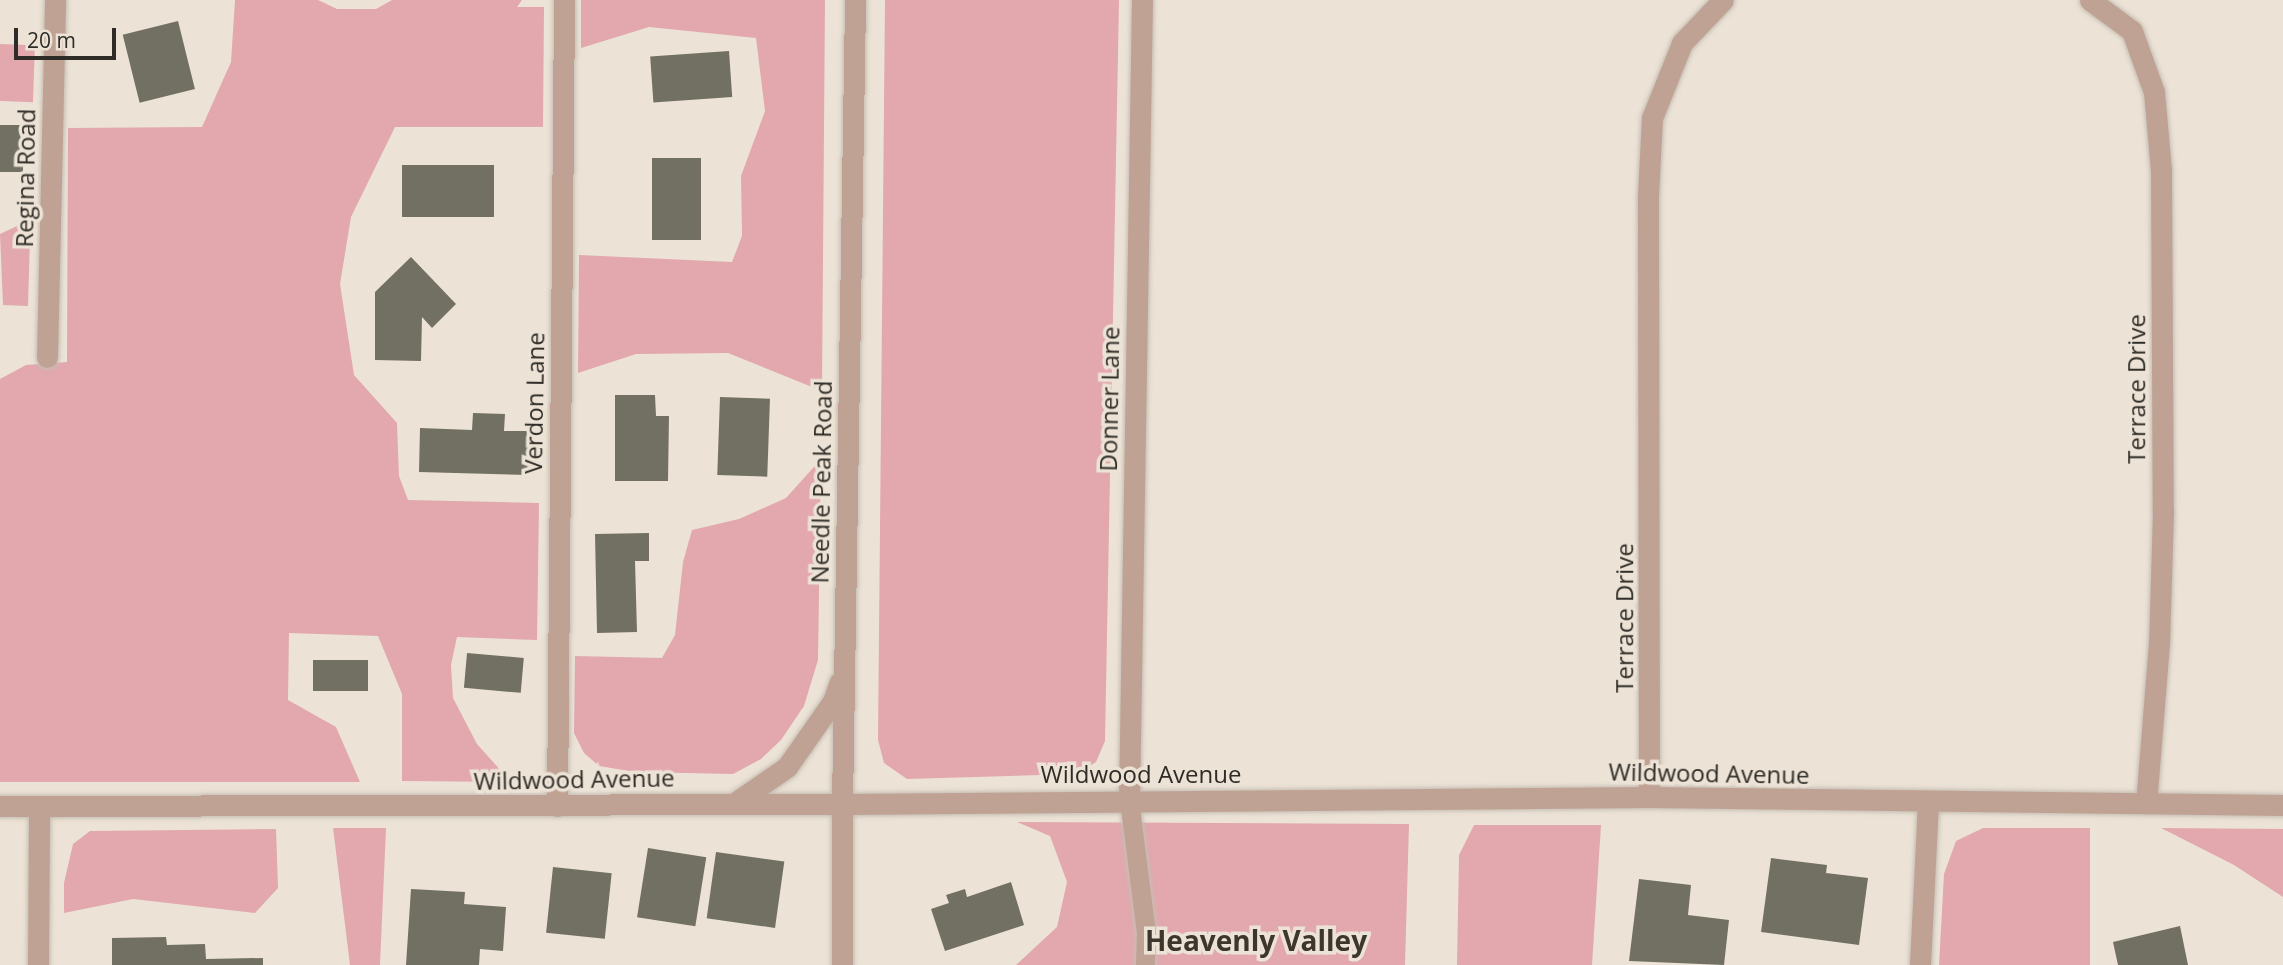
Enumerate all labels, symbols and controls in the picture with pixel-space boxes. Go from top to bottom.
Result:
scale bar [18,14,119,58]
text: 20 m [27,26,76,54]
street label: Regina Road [9,108,41,248]
street label: Terrace Drive [2122,314,2150,464]
street label: Donner Lane [1093,326,1125,472]
street label: Verdon Lane [518,332,550,474]
street label: Needle Peak Road [805,380,837,584]
street label: Terrace Drive [1610,543,1638,693]
street label: Wildwood Avenue [1608,757,1810,789]
street label: Wildwood Avenue [1041,760,1241,788]
street label: Wildwood Avenue [473,763,675,795]
district label: Heavenly Valley [1145,923,1367,957]

